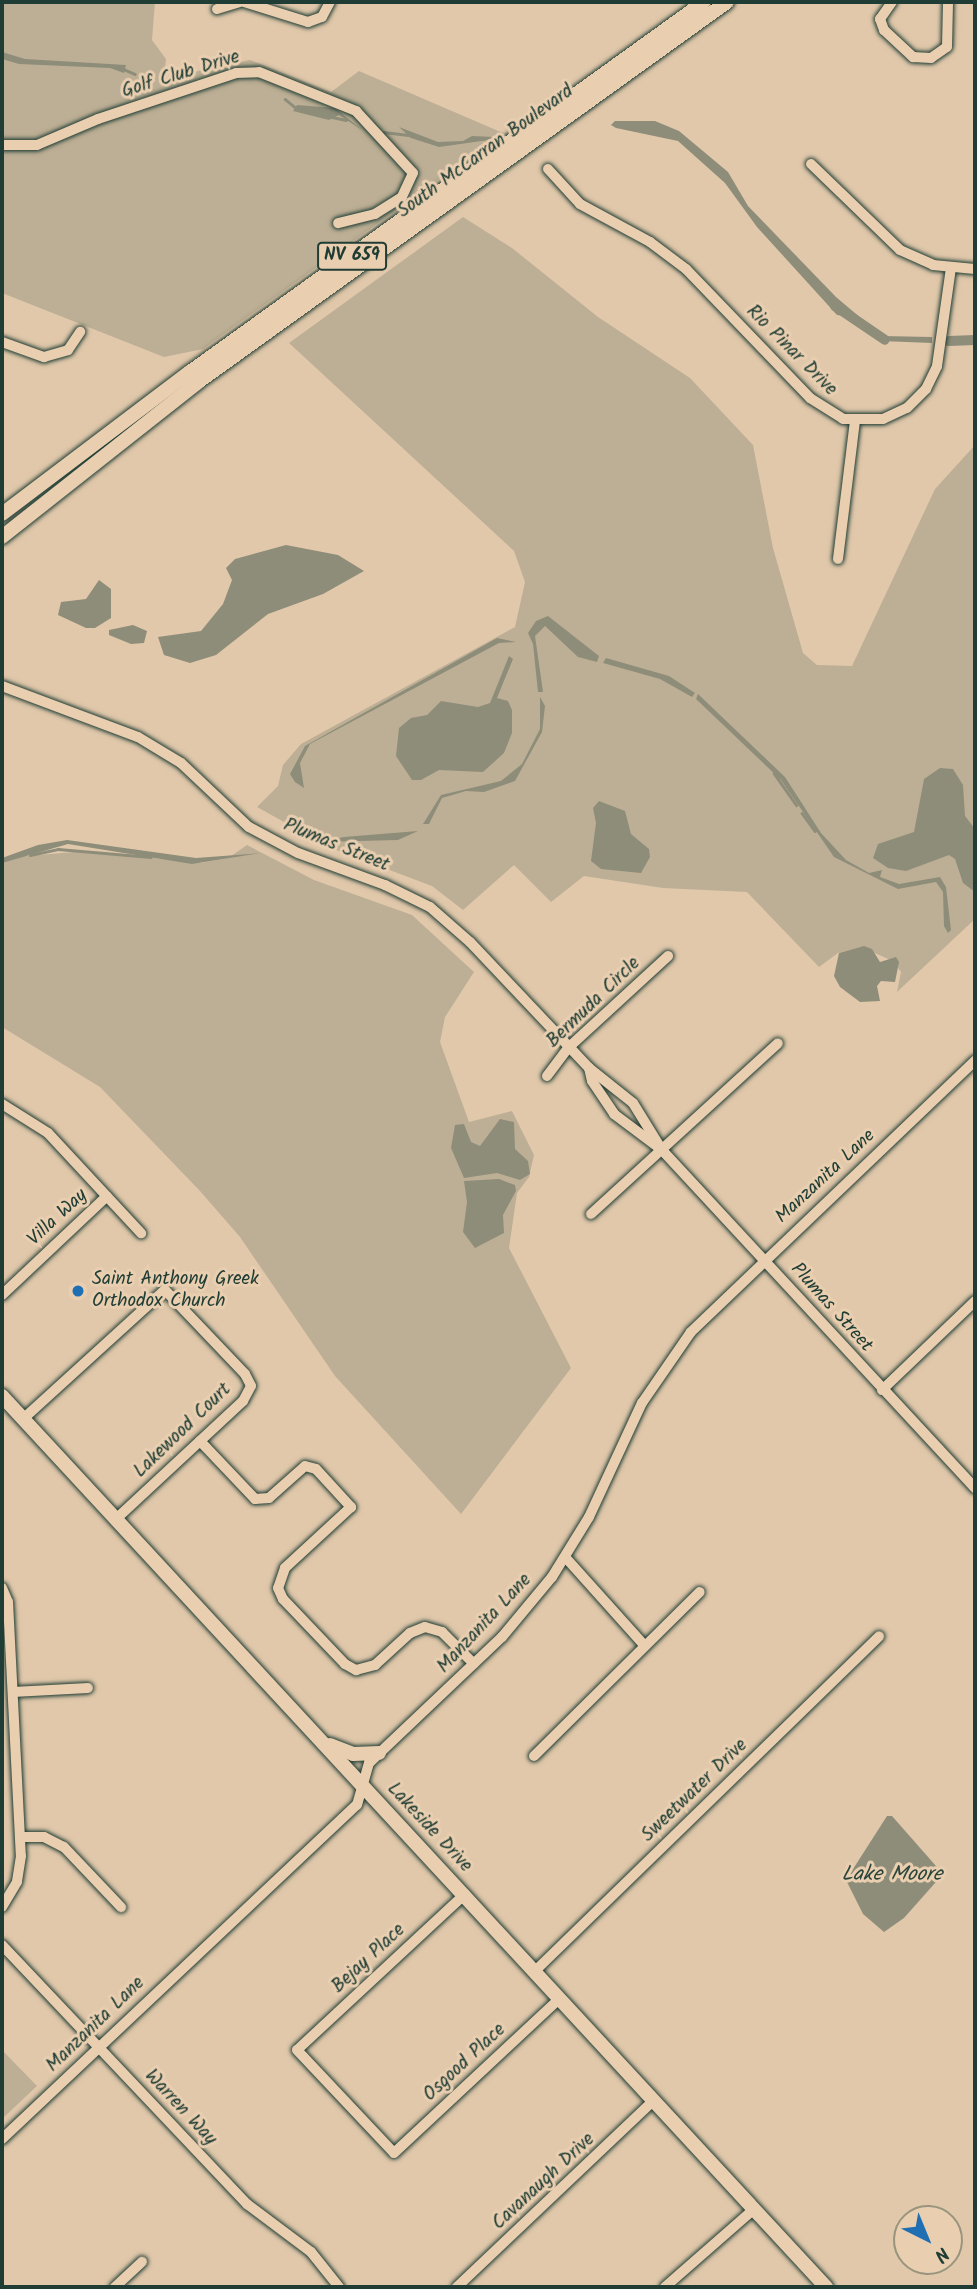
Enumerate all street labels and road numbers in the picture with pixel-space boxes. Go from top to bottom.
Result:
street label: Golf Club Drive [119,46,243,104]
street label: South McCarran Boulevard [394,81,578,223]
road number: NV 659 [317,242,387,270]
street label: Rio Pinar Drive [741,301,841,401]
street label: Plumas Street [280,814,392,878]
street label: Bermuda Circle [543,953,645,1053]
street label: Manzanita Lane [771,1125,881,1229]
street label: Villa Way [23,1185,93,1251]
street label: Plumas Street [785,1259,877,1357]
street label: Lakewood Court [130,1379,236,1483]
street label: Manzanita Lane [433,1569,537,1679]
street label: Sweetwater Drive [637,1735,753,1847]
street label: Lakeside Drive [382,1778,476,1878]
street label: Bejay Place [328,1919,410,1999]
street label: Manzanita Lane [42,1972,150,2078]
street label: Osgood Place [419,2019,511,2107]
street label: Warren Way [139,2065,221,2151]
street label: Cavanaugh Drive [488,2129,600,2235]

